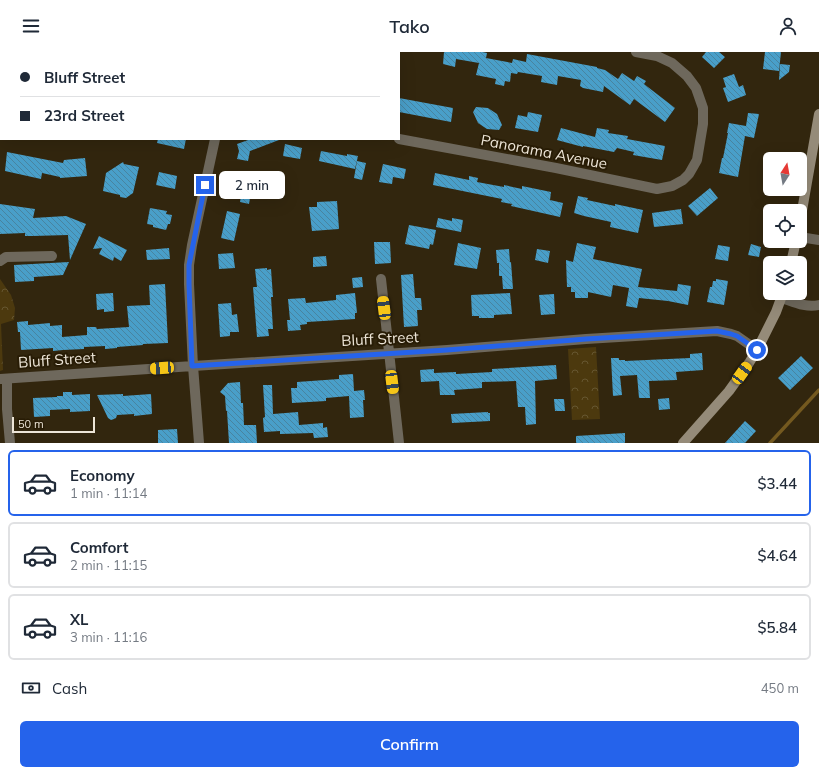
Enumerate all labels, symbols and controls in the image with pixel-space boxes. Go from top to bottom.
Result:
icon: menu [20,15,42,37]
text: Tako [389,15,430,38]
icon: person [777,15,799,37]
text: Bluff Street [44,68,125,87]
text: 23rd Street [44,106,124,125]
street label: Panorama Avenue [479,130,609,173]
north arrow [763,152,807,196]
map controls [763,152,807,300]
callout: 2 min [219,171,285,199]
route end [196,176,214,194]
text: 2 min [235,177,269,193]
button: locate [763,204,807,248]
button: layers [763,256,807,300]
car [377,295,391,321]
street label: Bluff Street [341,327,419,350]
route start [748,341,766,359]
street label: Bluff Street [18,347,96,372]
car [730,360,754,386]
car [150,361,174,375]
car [385,369,399,395]
scale bar [12,415,95,434]
text: 50 m [18,417,44,431]
icon: car [22,465,58,501]
text: Economy [70,466,135,485]
text: $3.44 [757,474,797,493]
text: 1 min · 11:14 [70,485,147,501]
icon: car [22,537,58,573]
text: Comfort [70,538,128,557]
text: $4.64 [757,546,797,565]
text: 2 min · 11:15 [70,557,147,573]
icon: car [22,609,58,645]
text: XL [70,610,88,629]
text: $5.84 [757,618,797,637]
text: 3 min · 11:16 [70,629,147,645]
icon: cash [20,677,42,699]
text: Cash [52,679,87,698]
text: 450 m [761,680,799,696]
button: Confirm [20,721,799,767]

